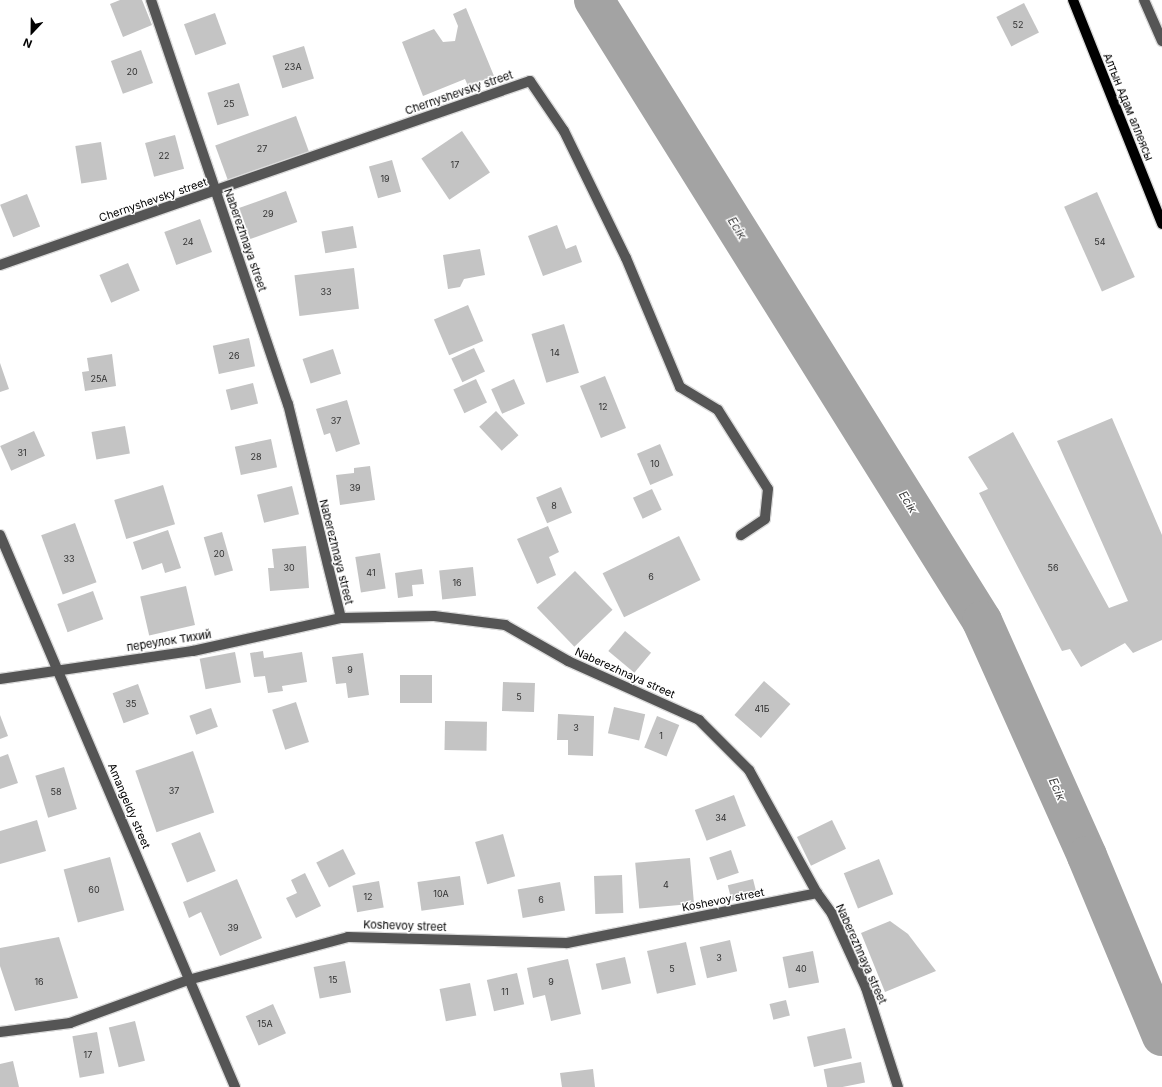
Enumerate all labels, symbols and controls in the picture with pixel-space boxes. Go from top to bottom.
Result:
north arrow [12,12,52,52]
house number: 52 [1013,20,1023,30]
text: N [21,35,34,51]
street label: Алтын Адам аллеясы [1100,51,1156,163]
house number: 23А [284,62,302,72]
house number: 20 [126,67,138,77]
street label: Chernyshevsky street [403,68,515,118]
house number: 25 [224,99,234,109]
house number: 27 [257,144,267,154]
house number: 22 [159,151,169,161]
house number: 17 [451,160,459,170]
house number: 19 [380,174,390,184]
street label: Chernyshevsky street [97,175,209,225]
street label: Naberezhnaya street [221,187,269,293]
house number: 29 [262,209,274,219]
water label: Есік [725,214,749,242]
house number: 24 [182,237,194,247]
house number: 54 [1094,237,1106,247]
house number: 33 [320,287,332,297]
house number: 14 [550,348,560,358]
house number: 26 [228,351,240,361]
house number: 25А [90,374,108,384]
house number: 12 [598,402,608,412]
house number: 37 [331,416,341,426]
house number: 31 [17,448,27,458]
house number: 28 [250,452,262,462]
house number: 10 [650,459,660,469]
house number: 39 [349,483,361,493]
water label: Есік [896,488,920,516]
street label: Naberezhnaya street [317,498,355,606]
house number: 8 [551,501,557,511]
house number: 20 [213,549,225,559]
house number: 33 [63,554,75,564]
house number: 30 [283,563,295,573]
house number: 56 [1047,563,1059,573]
house number: 41 [366,568,376,578]
house number: 6 [648,572,654,582]
house number: 16 [452,578,462,588]
street label: переулок Тихий [126,628,212,654]
street label: Naberezhnaya street [573,645,677,701]
house number: 9 [347,665,353,675]
house number: 5 [516,692,522,702]
house number: 35 [125,699,137,709]
house number: 41Б [754,704,770,714]
house number: 3 [573,723,579,733]
house number: 1 [659,731,663,741]
street label: Amangeldy street [105,761,153,851]
water label: Есік [1046,775,1068,803]
house number: 37 [169,786,179,796]
house number: 58 [50,787,62,797]
house number: 34 [715,813,727,823]
house number: 4 [663,880,669,890]
house number: 60 [88,885,100,895]
street label: Koshevoy street [681,886,765,914]
house number: 10А [433,889,449,899]
house number: 12 [363,892,373,902]
house number: 6 [538,895,544,905]
street label: Naberezhnaya street [833,902,889,1006]
street label: Koshevoy street [363,918,447,934]
house number: 39 [227,923,239,933]
house number: 3 [716,953,722,963]
house number: 5 [669,964,675,974]
house number: 40 [795,964,807,974]
house number: 15 [328,975,338,985]
house number: 16 [34,977,44,987]
house number: 9 [548,977,554,987]
house number: 11 [501,987,509,997]
house number: 15А [257,1019,273,1029]
house number: 17 [84,1050,92,1060]

